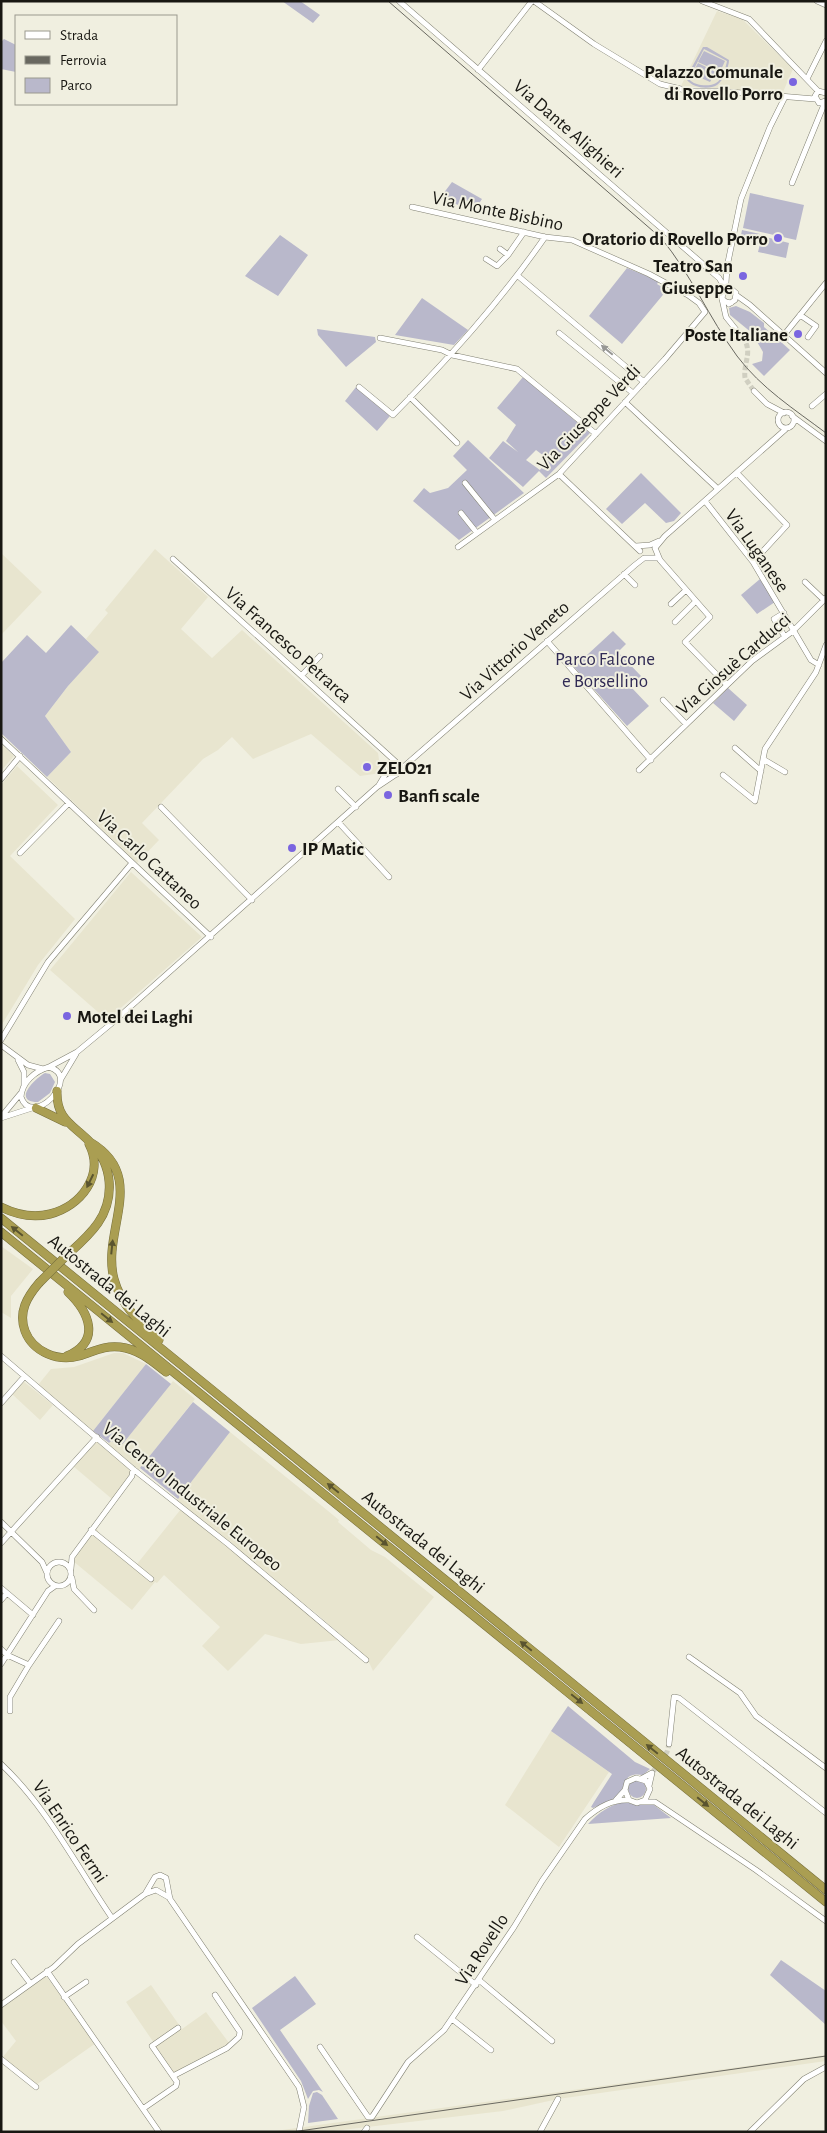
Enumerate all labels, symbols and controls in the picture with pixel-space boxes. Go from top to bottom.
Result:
legend [15,15,178,105]
text: Strada [60,28,98,43]
text: Ferrovia [60,53,107,68]
place label: Palazzo Comunale di Rovello Porro [644,63,783,104]
street label: Via Dante Alighieri [509,76,627,182]
marker: Palazzo Comunale di Rovello Porro [787,76,799,88]
text: Parco [60,78,92,93]
street label: Via Monte Bisbino [430,188,565,235]
place label: Oratorio di Rovello Porro [582,230,768,249]
marker: Oratorio di Rovello Porro [772,232,784,244]
place label: Teatro San Giuseppe [653,257,733,298]
marker: Teatro San Giuseppe [737,270,749,282]
place label: Poste Italiane [684,326,788,345]
marker: Poste Italiane [792,328,804,340]
one-way arrow [601,345,614,356]
street label: Via Giuseppe Verdi [534,361,644,475]
street label: Via Luganese [721,506,792,596]
street label: Via Francesco Petrarca [221,584,355,707]
street label: Via Vittorio Veneto [457,598,573,705]
street label: Via Giosuè Carducci [673,610,795,719]
park label: Parco Falcone e Borsellino [555,650,655,691]
place label: ZELO21 [377,759,433,778]
marker: ZELO21 [361,761,373,773]
place label: Banfi scale [398,787,480,806]
marker: Banfi scale [382,789,394,801]
street label: Via Carlo Cattaneo [93,807,205,914]
place label: IP Matic [302,840,364,859]
marker: IP Matic [286,842,298,854]
place label: Motel dei Laghi [77,1008,193,1027]
marker: Motel dei Laghi [61,1010,73,1022]
one-way arrow [86,1174,94,1189]
one-way arrow [10,1225,23,1236]
street label: Autostrada dei Laghi [44,1231,174,1341]
one-way arrow [108,1239,116,1255]
one-way arrow [100,1312,113,1323]
street label: Via Centro Industriale Europeo [99,1419,285,1575]
one-way arrow [326,1482,339,1493]
street label: Autostrada dei Laghi [358,1487,488,1597]
one-way arrow [376,1536,389,1547]
one-way arrow [520,1641,533,1652]
one-way arrow [570,1694,583,1705]
one-way arrow [646,1743,659,1754]
street label: Autostrada dei Laghi [672,1743,802,1853]
street label: Via Enrico Fermi [29,1777,111,1886]
one-way arrow [696,1796,709,1807]
street label: Via Rovello [452,1911,512,1989]

